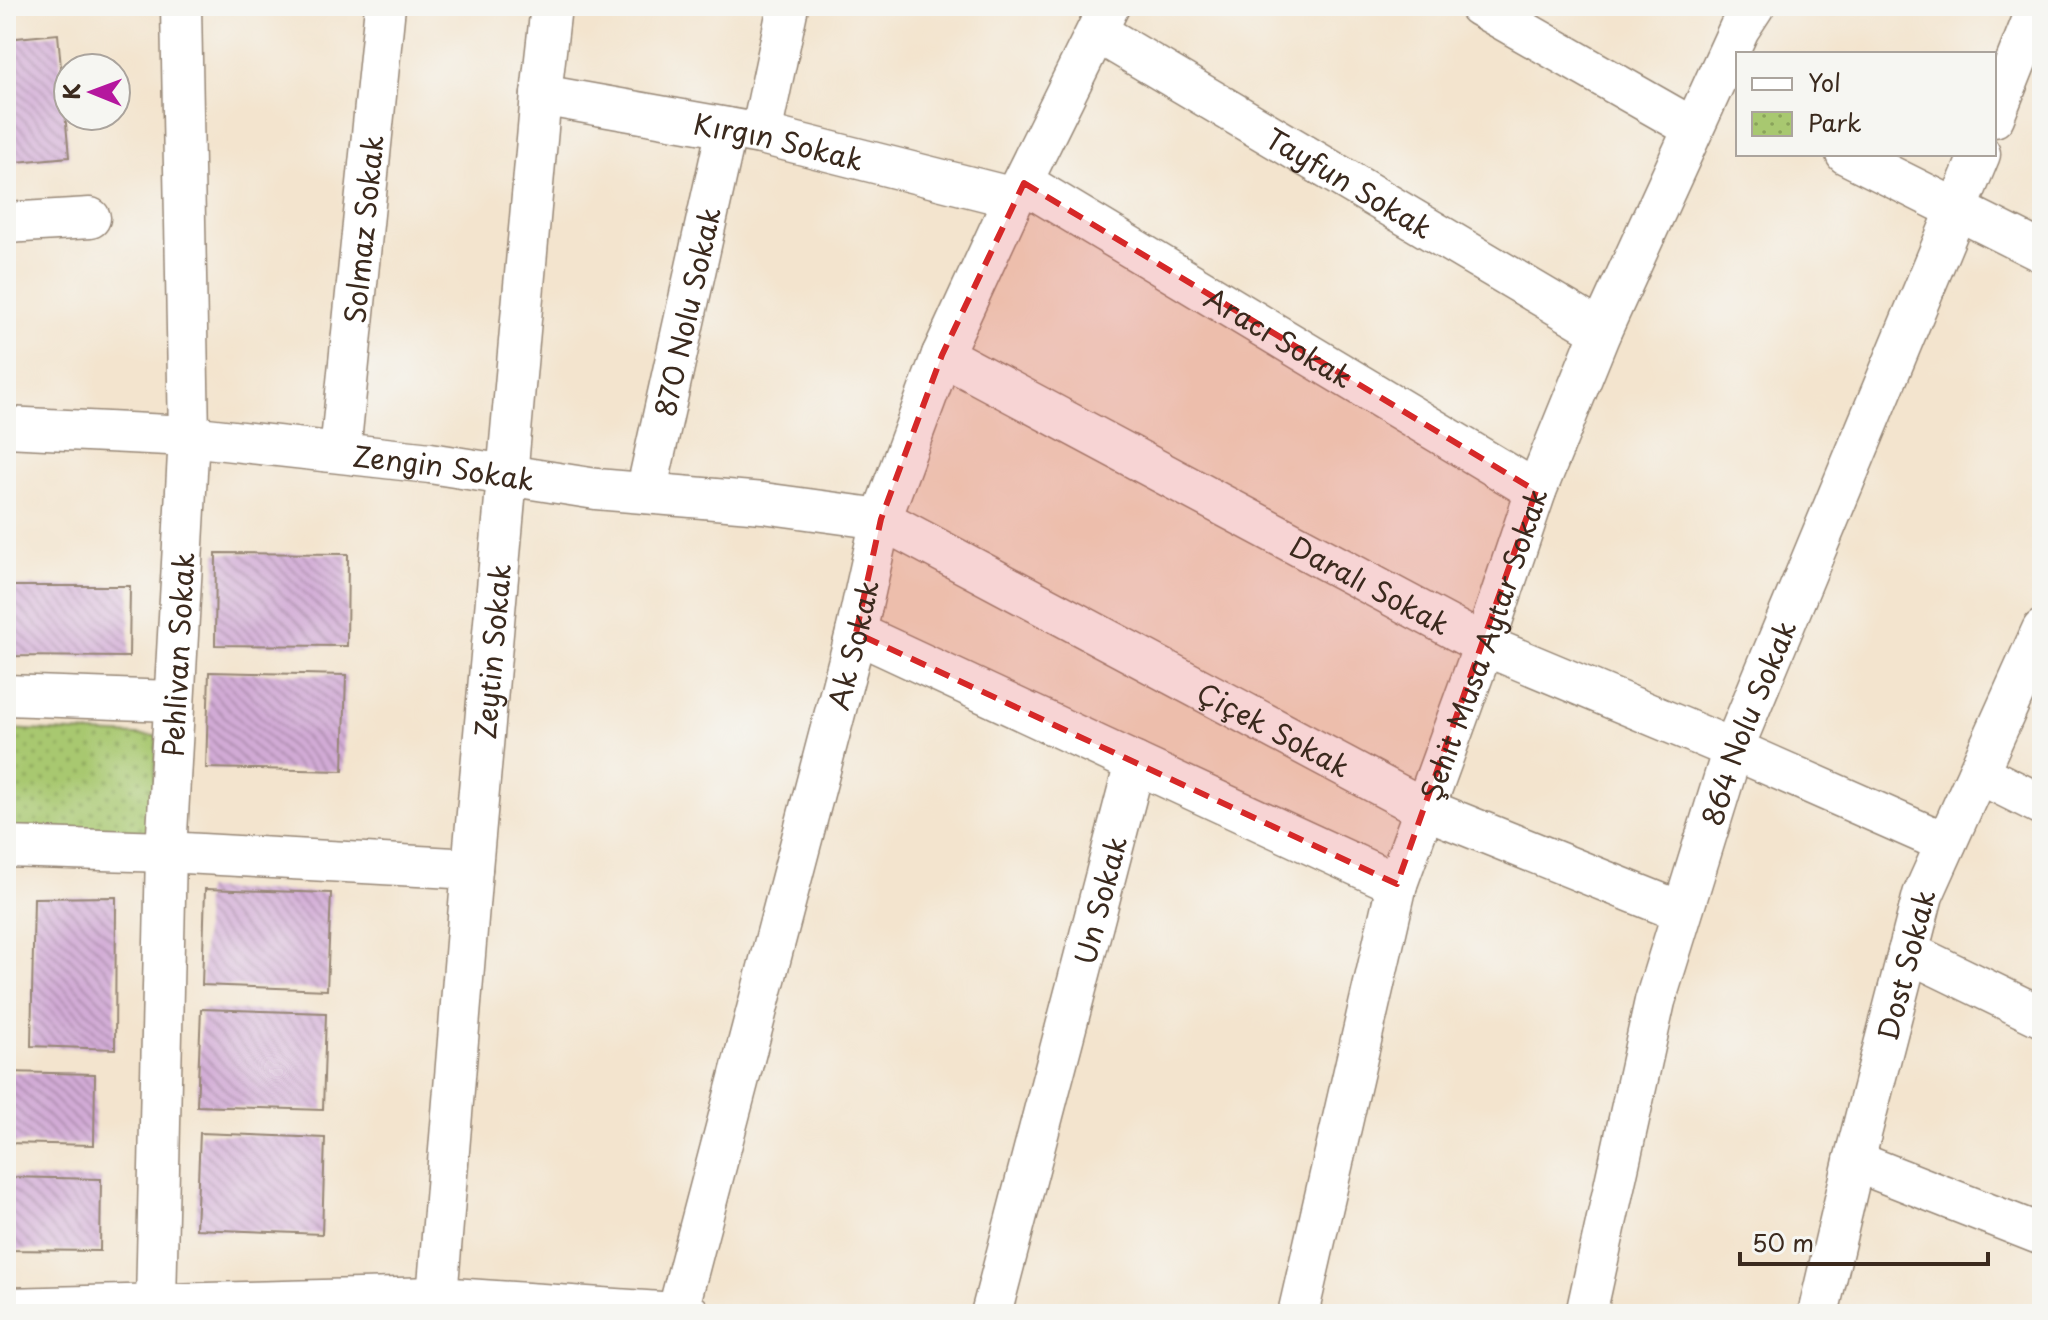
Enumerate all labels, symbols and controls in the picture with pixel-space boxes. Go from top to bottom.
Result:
north arrow [52,52,132,132]
legend [1736,52,1996,156]
text: Yol [1808,64,1841,100]
text: K [54,83,87,100]
street label: Kırgın Sokak [690,101,868,181]
text: Park [1808,104,1862,140]
street label: Tayfun Sokak [1258,116,1442,248]
street label: Solmaz Sokak [332,133,393,325]
street label: 870 Nolu Sokak [642,203,730,420]
street label: Aracı Sokak [1197,275,1362,398]
street label: Zengin Sokak [351,433,538,501]
street label: Şehit Musa Aytar Sokak [1408,482,1557,806]
street label: Daralı Sokak [1283,524,1458,645]
street label: Pehlivan Sokak [150,551,204,758]
street label: Zeytin Sokak [462,562,521,741]
street label: Ak Sokak [815,576,889,714]
street label: 864 Nolu Sokak [1689,613,1806,831]
street label: Çiçek Sokak [1190,670,1358,787]
street label: Un Sokak [1062,831,1137,969]
street label: Dost Sokak [1865,884,1945,1045]
scale bar [1740,1216,1988,1266]
text: 50 m [1752,1224,1814,1260]

